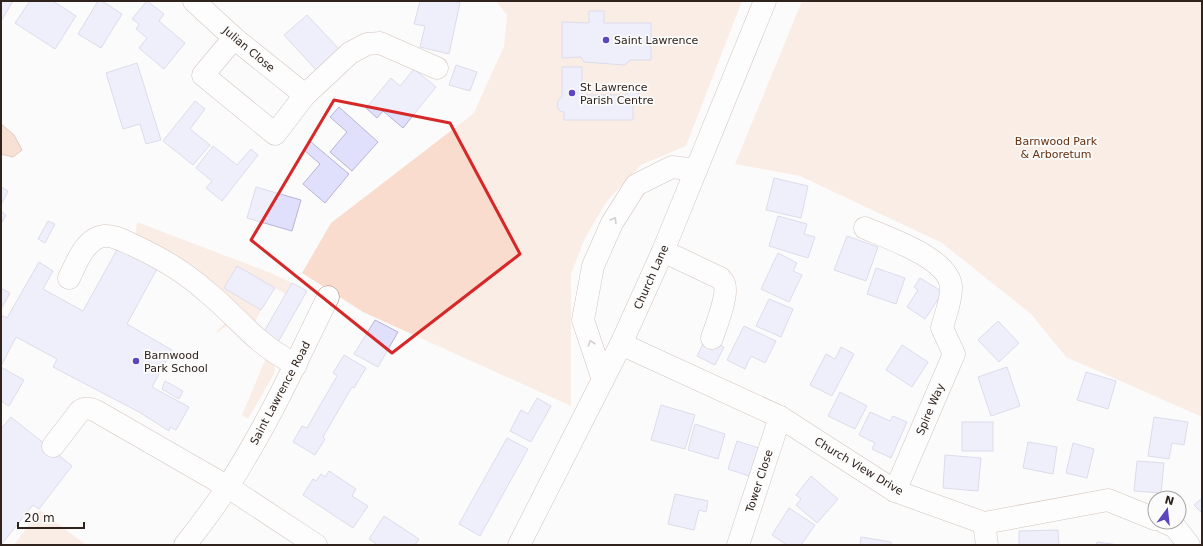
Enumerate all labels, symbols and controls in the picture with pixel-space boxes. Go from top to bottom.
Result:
street label: Julian Close [219,23,277,75]
place label: Saint Lawrence [614,34,698,47]
marker: Saint Lawrence [601,35,611,45]
place label: St Lawrence Parish Centre [580,81,654,107]
marker: St Lawrence Parish Centre [567,88,577,98]
park label: Barnwood Park & Arboretum [1015,135,1098,161]
one-way arrow [610,217,617,224]
street label: Church Lane [631,243,672,311]
street label: Saint Lawrence Road [248,339,313,447]
one-way arrow [587,339,596,346]
place label: Barnwood Park School [144,349,208,375]
marker: Barnwood Park School [131,356,141,366]
street label: Spire Way [914,381,947,437]
street label: Church View Drive [812,435,906,498]
street label: Tower Close [743,448,776,515]
north arrow [1147,490,1187,530]
text: N [1163,493,1176,508]
scale bar [18,504,84,530]
text: 20 m [24,511,55,525]

